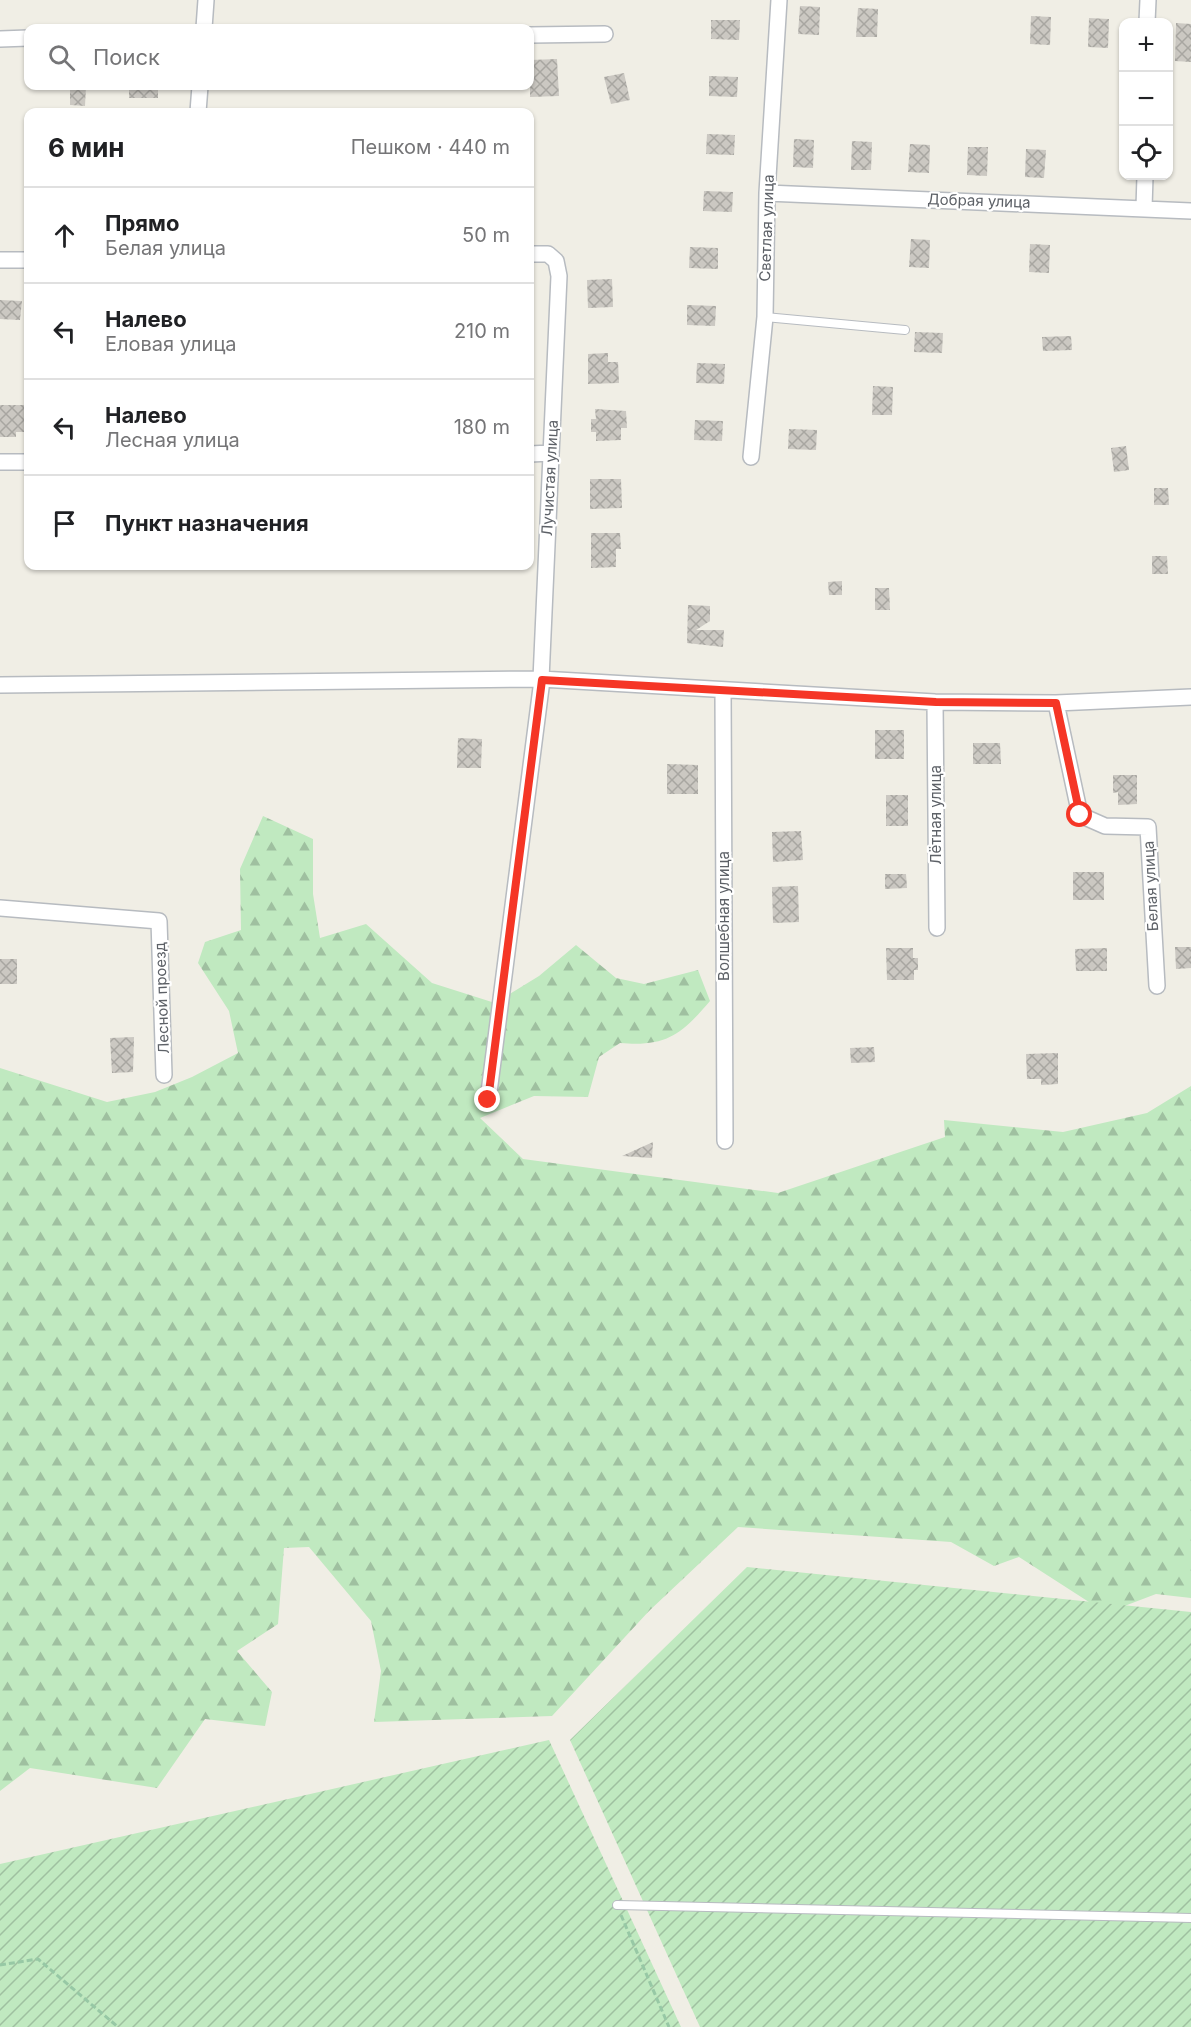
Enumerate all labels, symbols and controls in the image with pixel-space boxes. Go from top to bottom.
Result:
map controls [1119,18,1173,180]
button: + [1119,18,1173,72]
search box [24,24,534,90]
icon: search [45,41,78,74]
text: Поиск [93,44,160,70]
button: − [1119,72,1173,126]
button: locate [1119,126,1173,180]
text: 6 мин [48,132,125,163]
text: Пешком · 440 m [351,135,510,159]
street label: Светлая улица [755,174,778,282]
street label: Добрая улица [927,189,1031,212]
text: Прямо [105,210,179,236]
icon: ahead [48,219,81,252]
text: 50 m [462,223,510,247]
text: Белая улица [105,236,226,260]
text: Налево [105,306,187,332]
icon: left [48,315,81,348]
text: 210 m [454,319,510,343]
text: Еловая улица [105,332,237,356]
text: Налево [105,402,187,428]
icon: left [48,411,81,444]
text: 180 m [454,415,510,439]
street label: Лучистая улица [537,419,562,537]
text: Лесная улица [105,428,240,452]
icon: arrive [48,507,81,540]
text: Пункт назначения [105,510,309,536]
street label: Лётная улица [926,765,945,865]
route start [1066,801,1092,827]
street label: Белая улица [1139,840,1162,932]
street label: Волшебная улица [714,851,733,981]
street label: Лесной проезд [150,942,173,1054]
route end [474,1086,500,1112]

